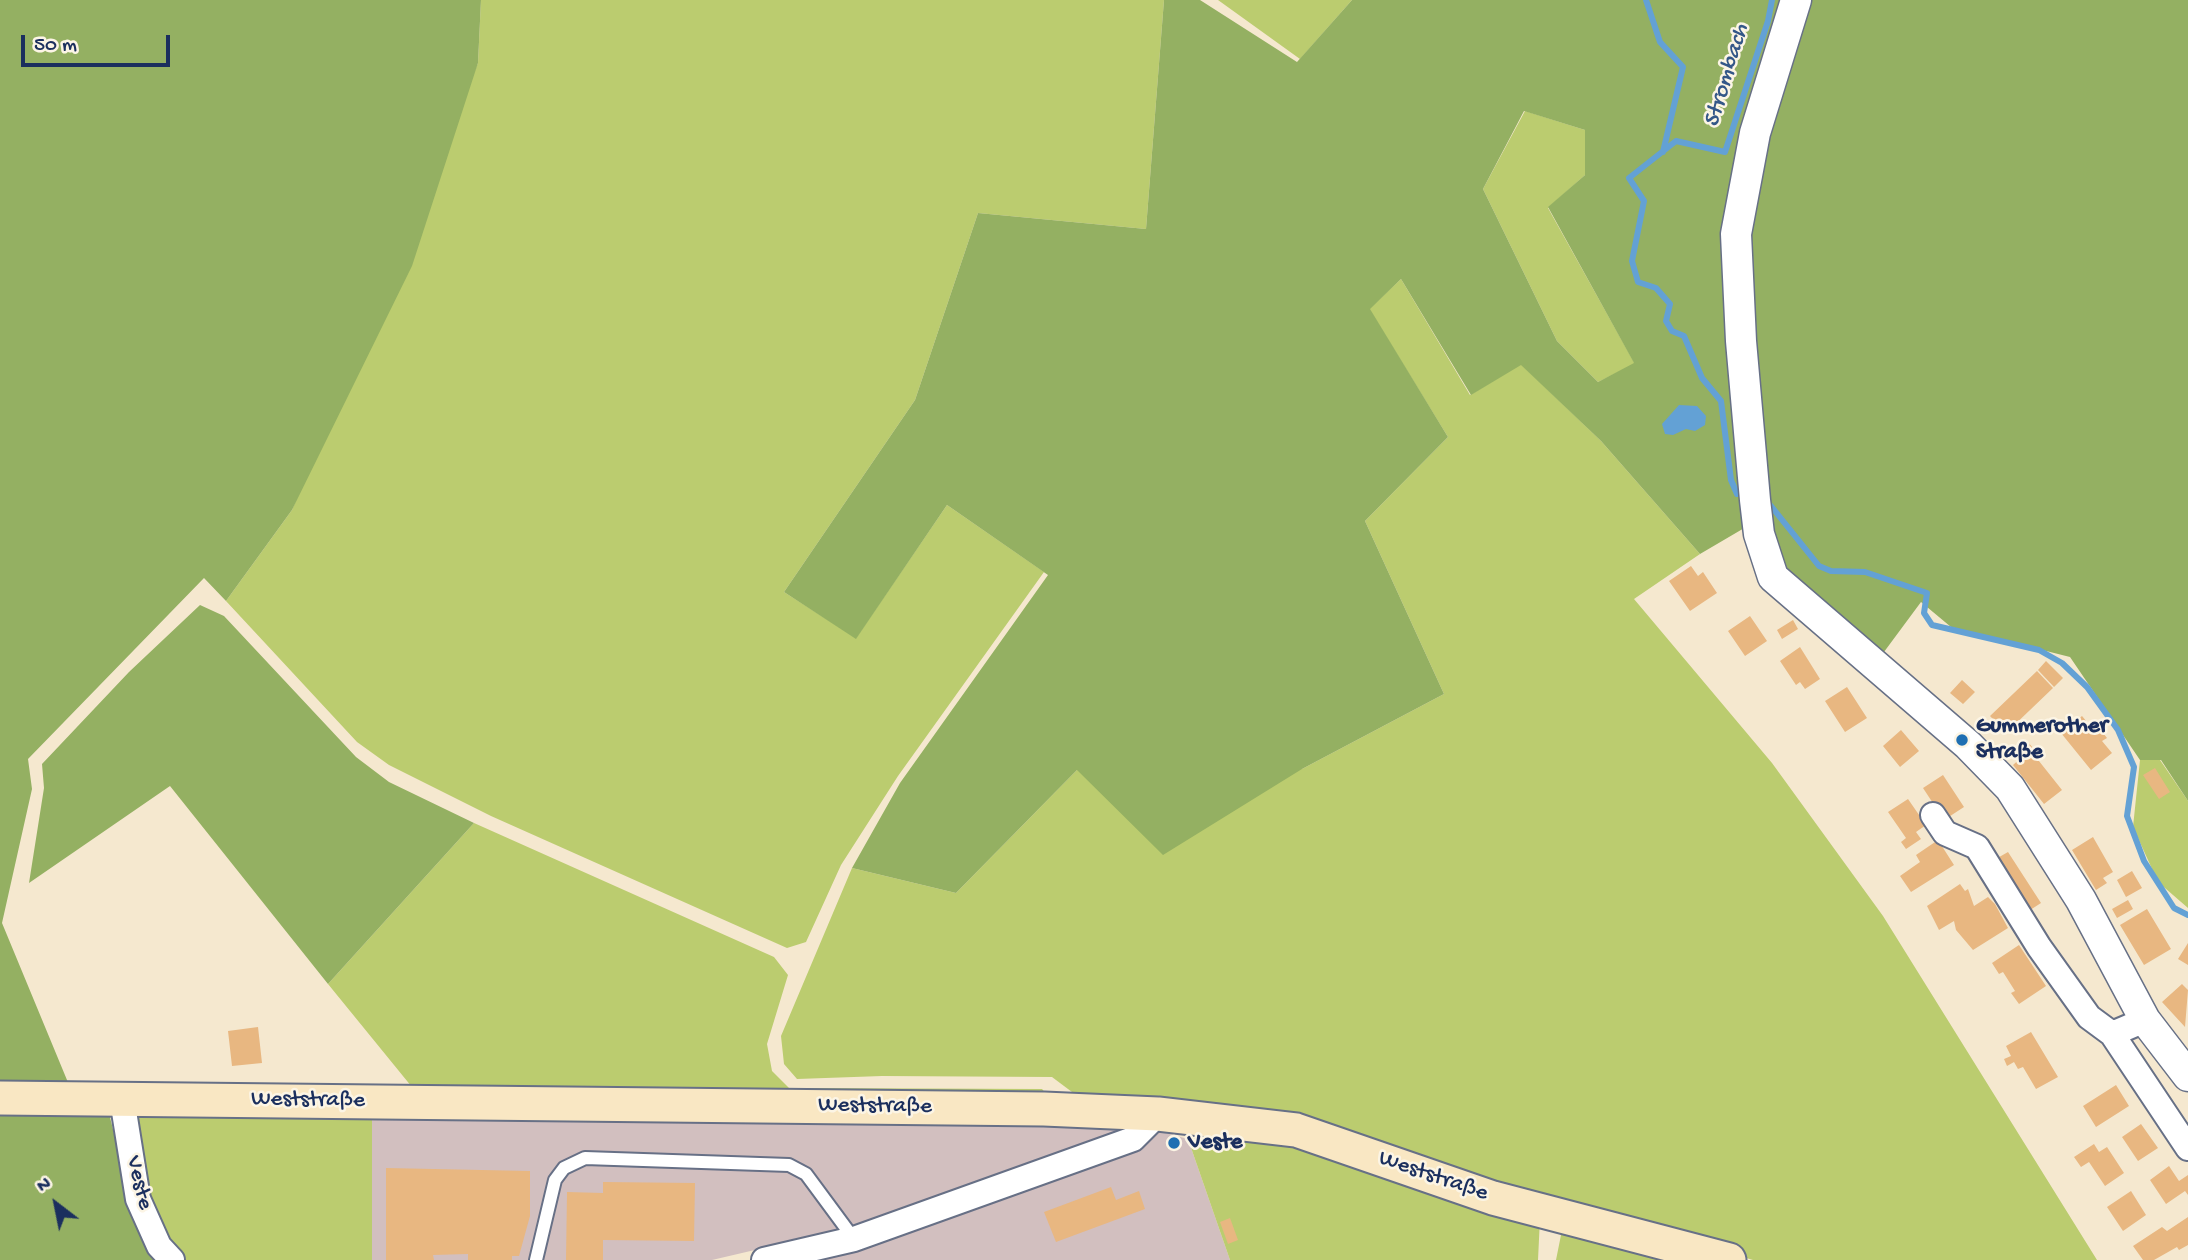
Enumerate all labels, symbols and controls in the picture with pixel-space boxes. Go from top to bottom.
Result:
scale bar [24,21,173,65]
water label: Strombach [1699,21,1757,131]
text: 50 m [34,34,77,59]
place label: Gummerother Straße [1976,713,2108,767]
marker: Gummerother Straße [1954,732,1970,748]
street label: Weststraße [251,1086,365,1116]
street label: Weststraße [818,1092,932,1122]
place label: Veste [1188,1129,1242,1157]
marker: Veste [1166,1135,1182,1151]
street label: Weststraße [1375,1145,1491,1209]
street label: Veste [118,1153,158,1213]
north arrow [21,1169,91,1239]
text: N [33,1173,56,1199]

